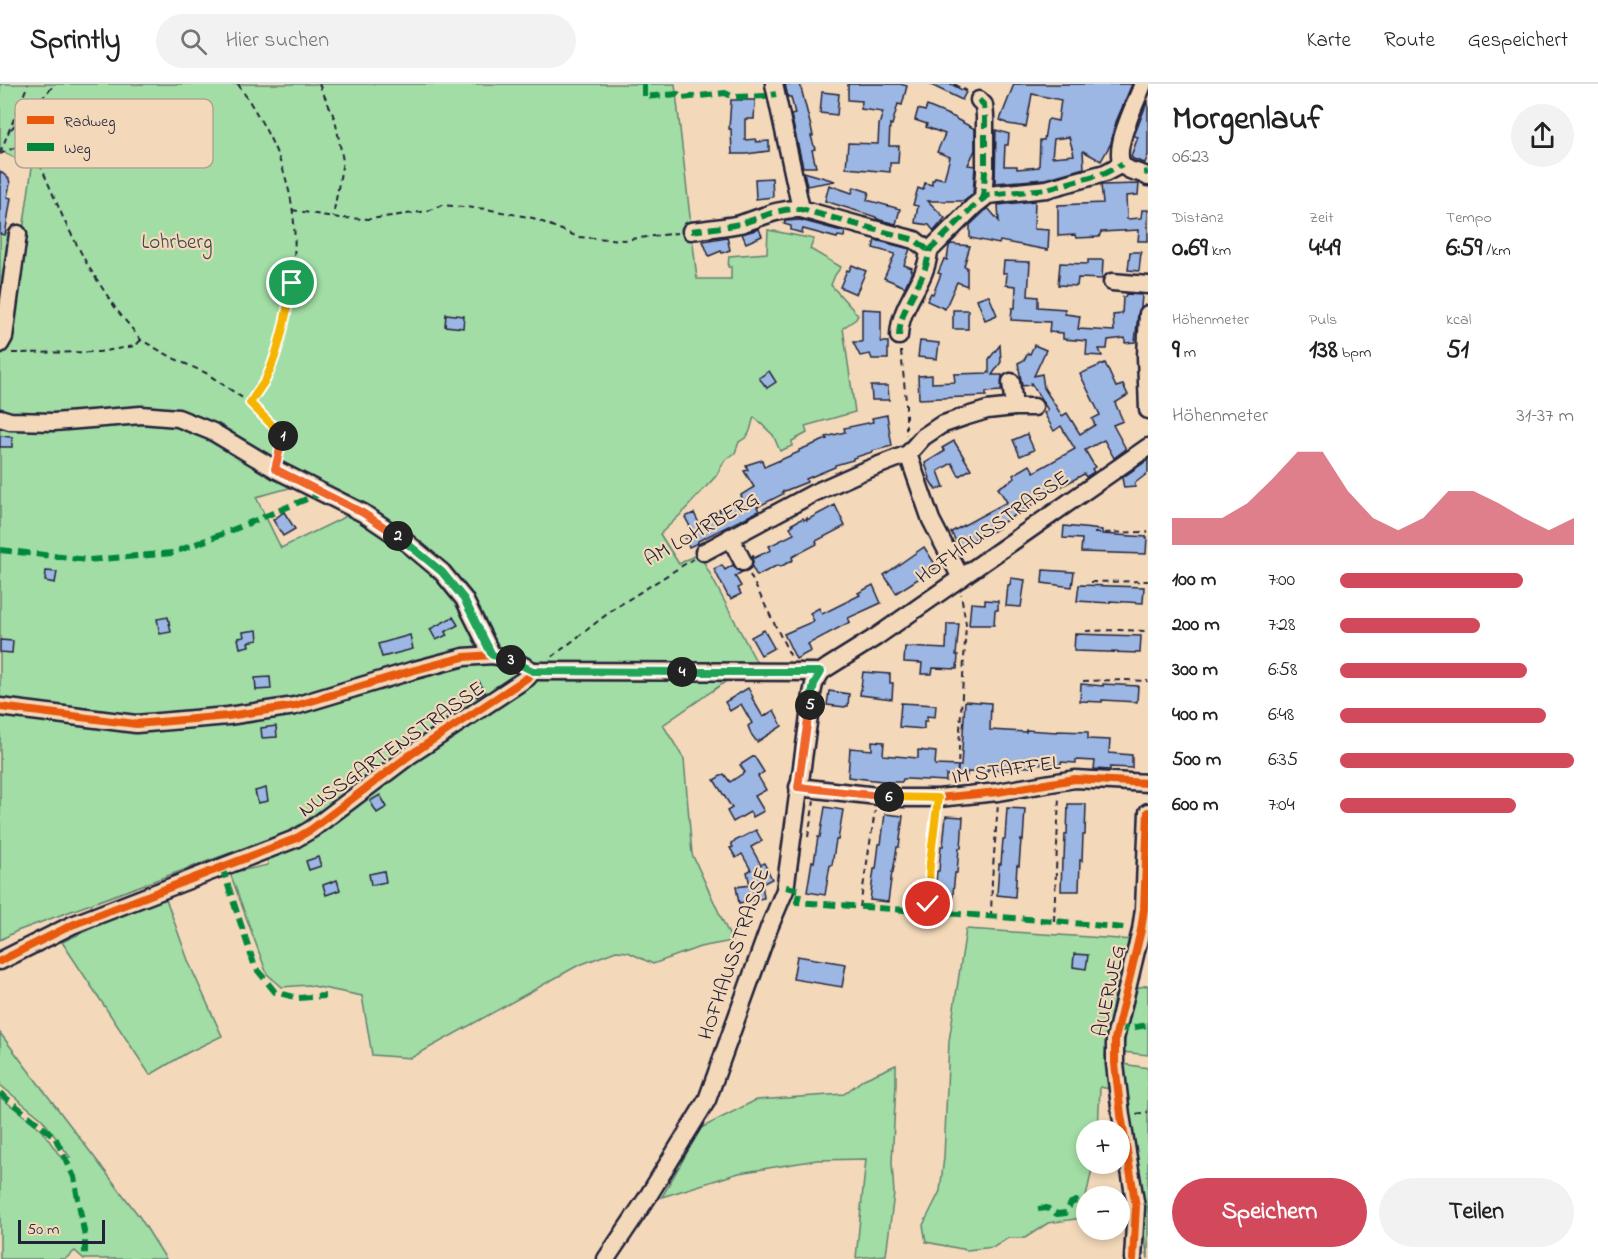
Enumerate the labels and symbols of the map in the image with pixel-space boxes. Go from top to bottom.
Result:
legend [15,99,213,168]
text: Radweg [64,110,115,134]
text: Weg [64,137,91,161]
park label: Lohrberg [141,228,213,260]
pin [266,257,317,308]
pin: 1 [268,421,298,451]
street label: HOFHAUSSTRASSE [910,464,1076,592]
street label: AM LOHRBERG [639,485,765,575]
pin: 2 [383,521,413,551]
pin: 3 [496,645,526,675]
pin: 4 [667,657,697,687]
street label: NUSSGARTENSTRASSE [293,674,491,826]
pin: 5 [795,690,825,720]
street label: IM STAFFEL [950,749,1062,793]
pin: 6 [874,782,904,812]
street label: HOFHAUSSTRASSE [691,864,779,1044]
pin [902,878,953,929]
street label: AUERWEG [1086,943,1134,1039]
scale bar [18,1217,105,1244]

